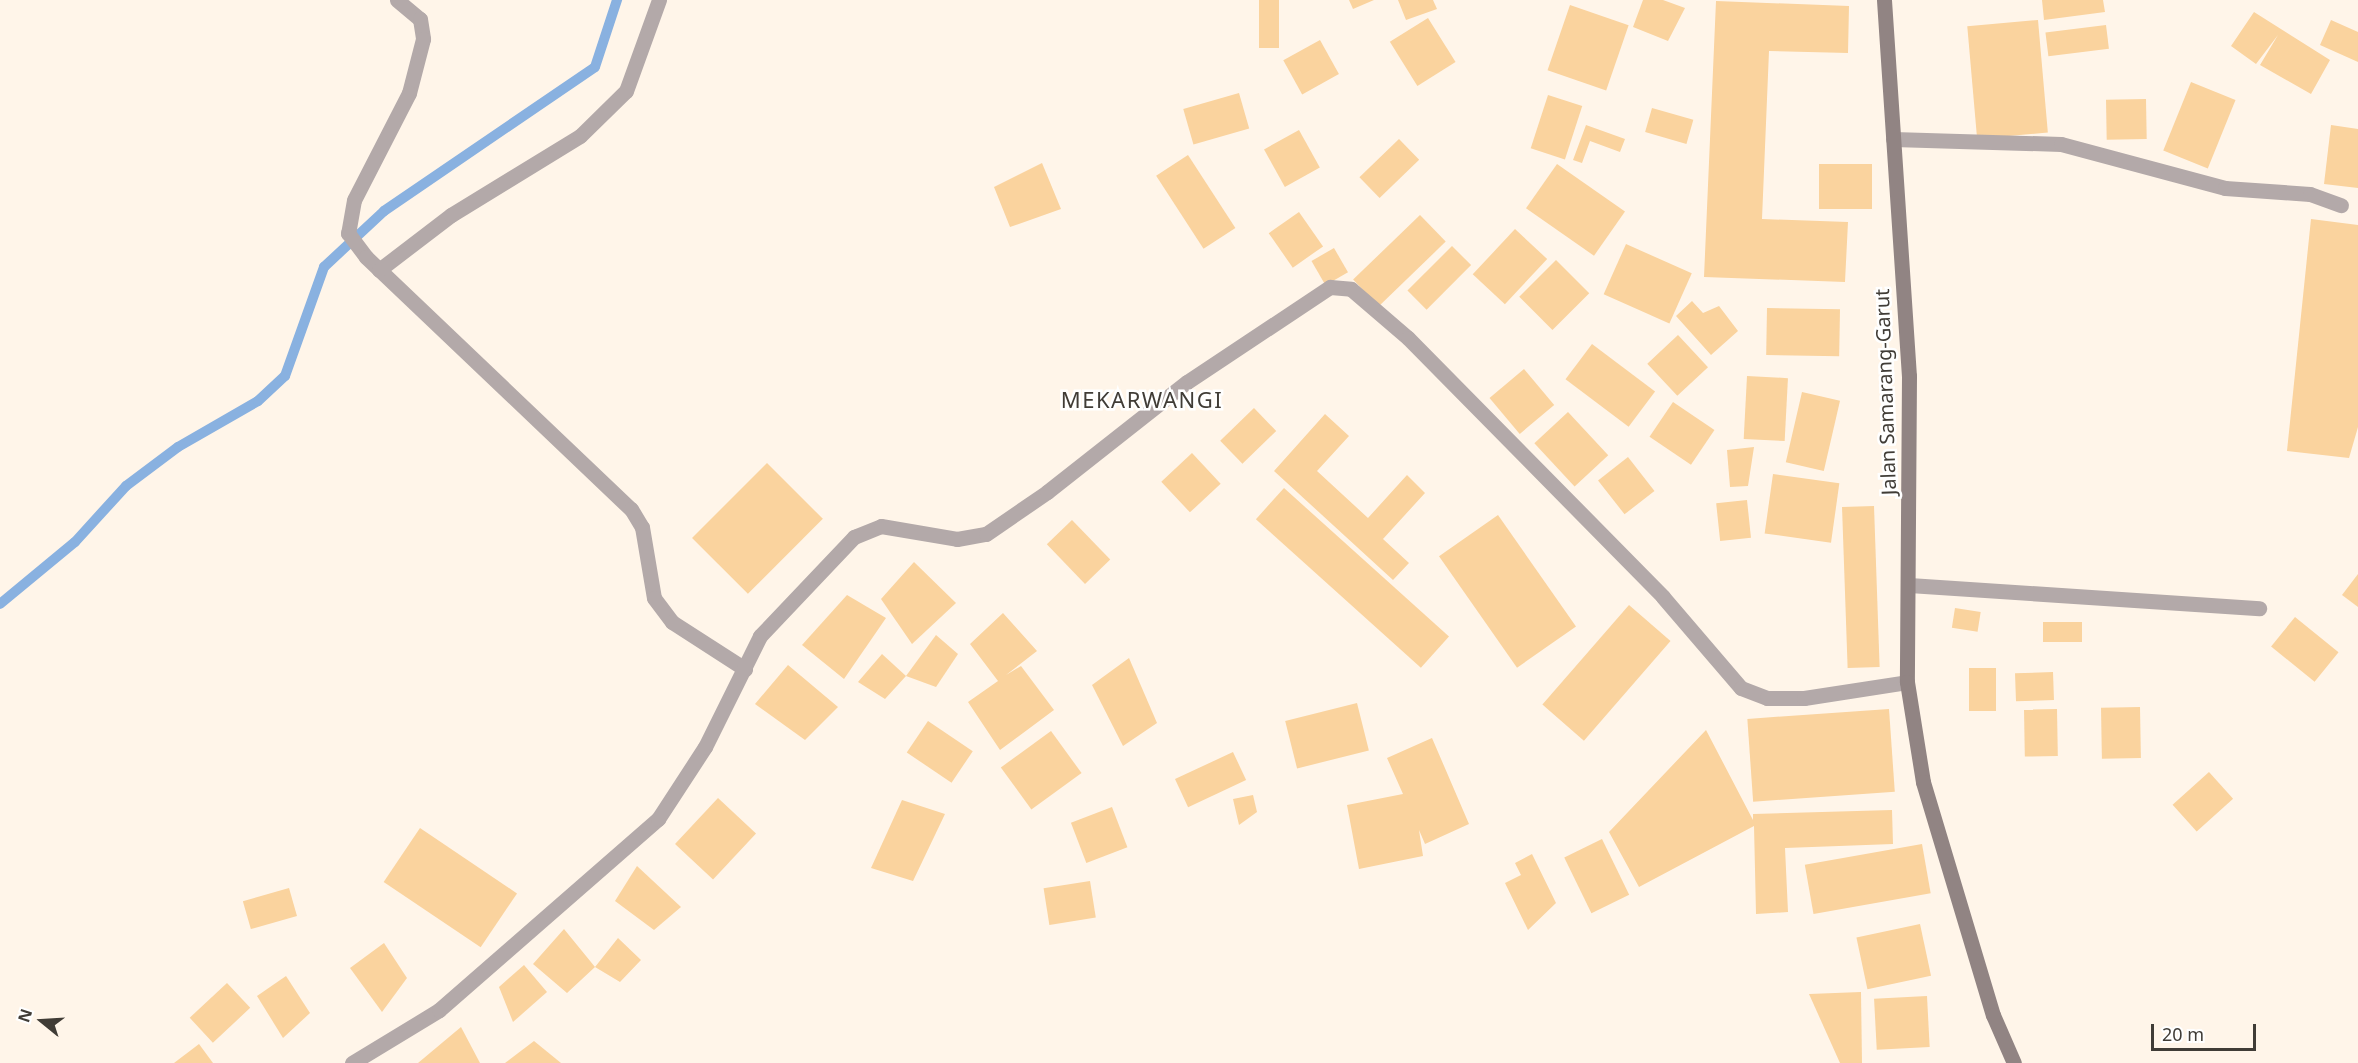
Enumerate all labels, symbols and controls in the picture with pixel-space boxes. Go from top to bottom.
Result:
street label: Jalan Samarang-Garut [1869,288,1901,496]
district label: MEKARWANGI [1061,387,1223,413]
north arrow [12,991,72,1051]
text: N [12,1006,37,1025]
scale bar [2154,1012,2259,1050]
text: 20 m [2162,1022,2204,1046]

